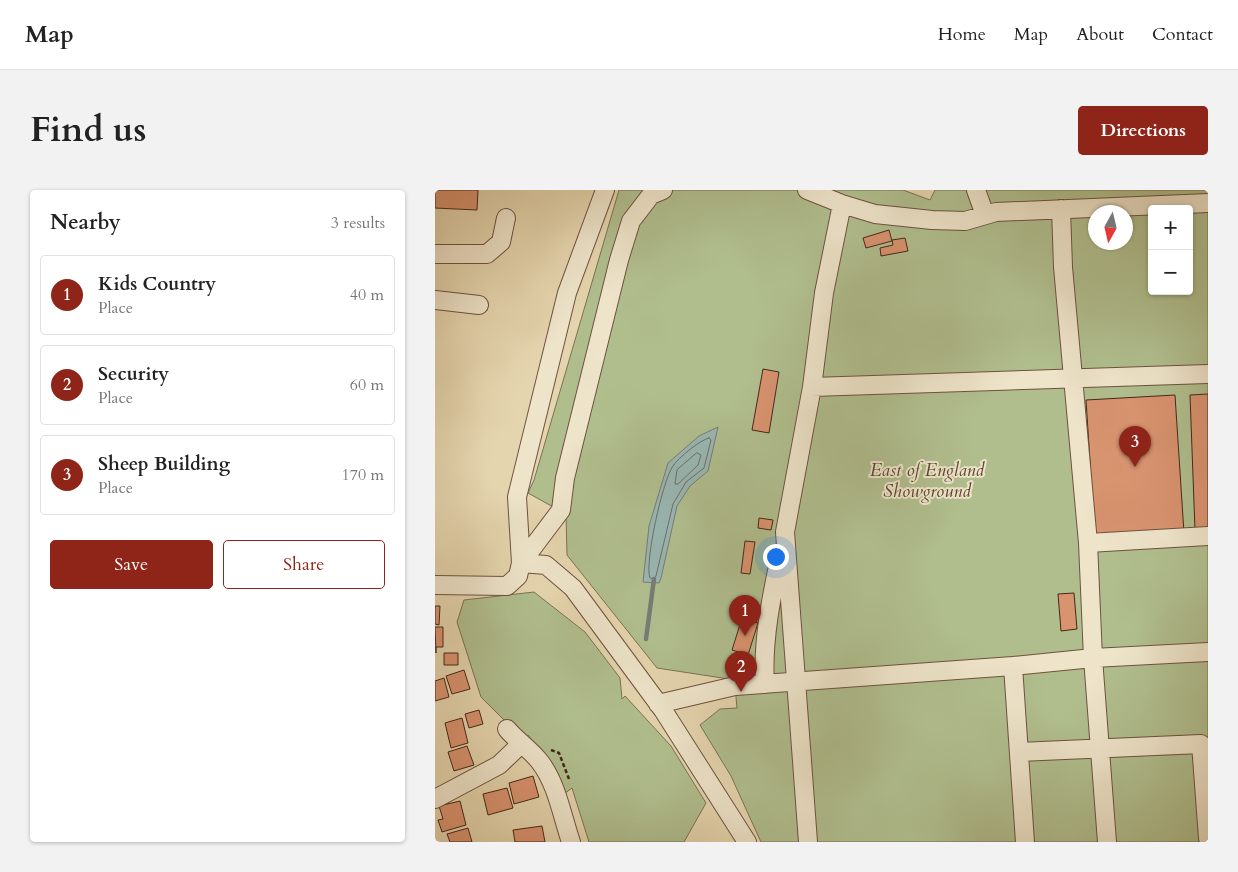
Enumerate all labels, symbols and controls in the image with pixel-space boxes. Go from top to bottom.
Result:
text: Map [25,18,74,51]
text: Home [938,22,986,47]
text: Map [1014,22,1048,47]
text: About [1076,22,1124,47]
text: Contact [1152,22,1213,47]
text: Find us [30,106,146,154]
button: Directions [1078,106,1208,155]
north arrow [1088,205,1133,250]
map controls [1148,205,1193,295]
button: + [1148,205,1193,250]
text: Nearby [50,208,121,237]
text: 3 results [331,212,385,234]
button: − [1148,250,1193,295]
text: Kids Country [98,271,216,297]
text: 1 [63,284,71,306]
text: 40 m [350,284,384,306]
text: Place [98,297,133,319]
text: Security [98,361,169,387]
text: 2 [63,374,71,396]
text: 60 m [350,374,384,396]
text: Place [98,387,133,409]
pin: 3 [1119,426,1151,467]
text: Sheep Building [98,451,230,477]
park label: East of England Showground [870,458,985,504]
text: 3 [63,464,71,486]
text: 170 m [342,464,384,486]
text: Place [98,477,133,499]
button: Save [50,540,213,589]
button: Share [223,540,385,589]
your location [763,544,789,570]
pin: 1 [729,595,761,636]
pin: 2 [725,651,757,692]

